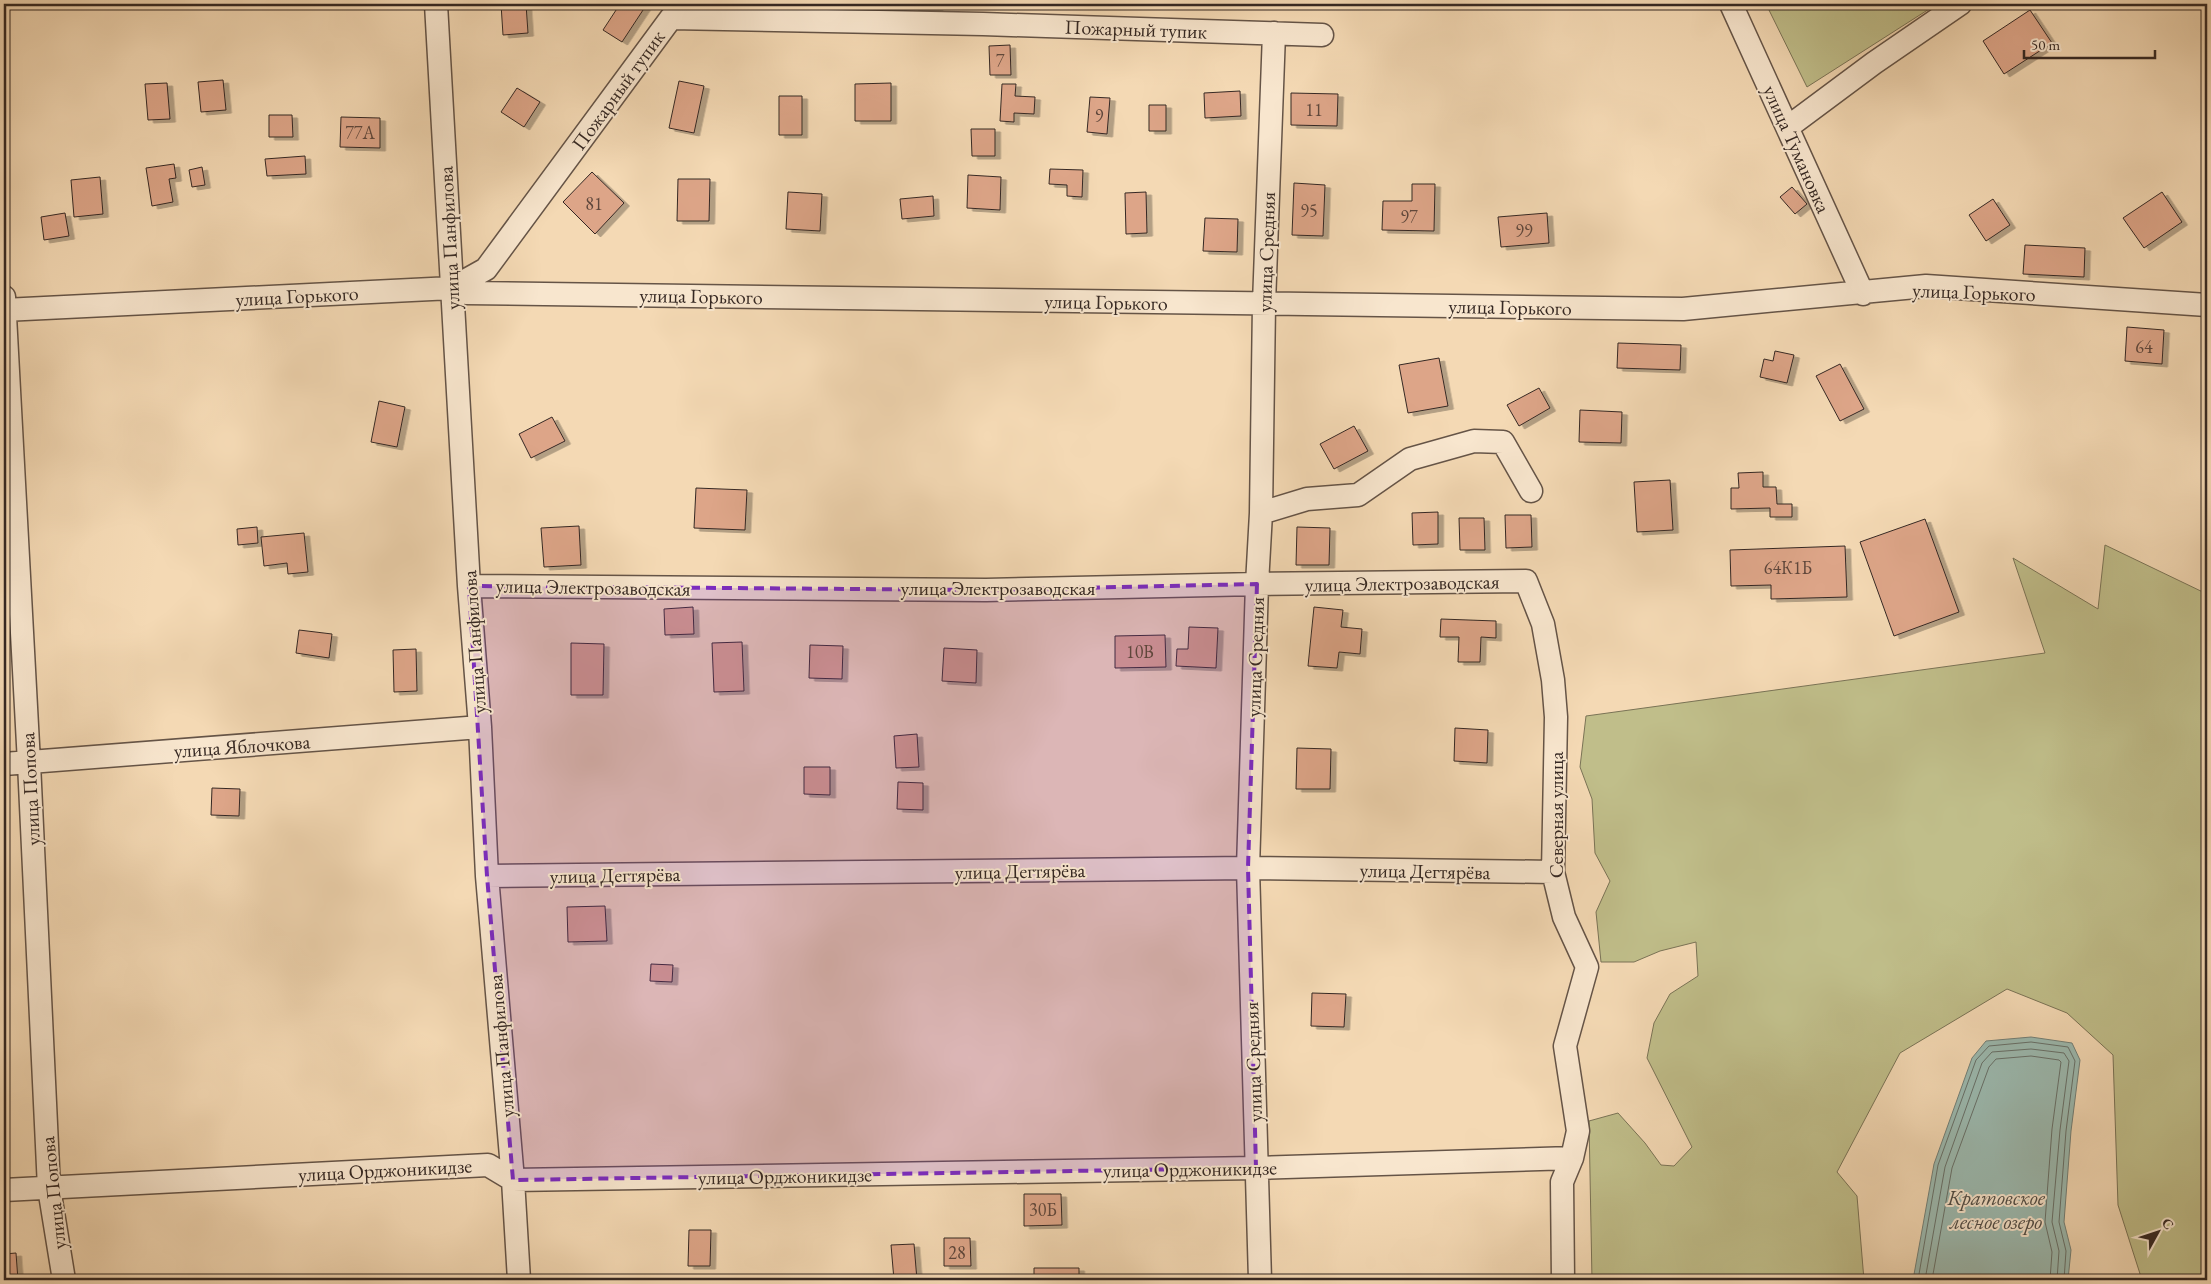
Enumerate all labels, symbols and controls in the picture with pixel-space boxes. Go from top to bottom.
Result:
street label: Пожарный тупик [1064,14,1208,44]
street label: Пожарный тупик [566,24,671,155]
scale bar [2024,28,2155,60]
text: 50 m [2031,35,2060,54]
house number: 7 [996,49,1005,72]
street label: улица Тумановка [1757,81,1837,217]
house number: 11 [1305,98,1323,121]
house number: 9 [1095,104,1104,127]
house number: 77А [345,121,375,144]
street label: улица Панфилова [432,165,466,311]
street label: улица Средняя [1251,191,1281,313]
house number: 81 [585,192,603,215]
house number: 95 [1300,199,1318,222]
house number: 97 [1400,205,1418,228]
house number: 99 [1515,219,1533,242]
street label: улица Горького [1912,277,2036,307]
street label: улица Горького [235,280,359,312]
street label: улица Горького [639,282,763,310]
street label: улица Горького [1044,288,1168,316]
street label: улица Горького [1448,293,1572,321]
house number: 64 [2135,335,2153,358]
house number: 64К1Б [1764,556,1812,579]
street label: улица Электрозаводская [1304,568,1500,598]
street label: улица Панфилова [456,569,492,715]
street label: улица Электрозаводская [495,572,691,602]
street label: улица Электрозаводская [901,575,1096,601]
street label: улица Средняя [1240,596,1270,718]
house number: 10В [1126,640,1154,663]
street label: улица Яблочкова [173,728,311,764]
street label: улица Попова [14,732,46,846]
street label: Северная улица [1543,752,1569,878]
street label: улица Дегтярёва [954,857,1086,885]
street label: улица Дегтярёва [1359,857,1491,885]
street label: улица Дегтярёва [549,861,681,889]
street label: улица Панфилова [482,973,520,1119]
street label: улица Средняя [1238,1001,1268,1123]
street label: улица Попова [34,1135,72,1251]
street label: улица Орджоникидзе [297,1152,473,1188]
street label: улица Орджоникидзе [1103,1154,1277,1184]
street label: улица Орджоникидзе [698,1161,872,1191]
water label: Кратовское лесное озеро [1946,1184,2046,1235]
house number: 30Б [1029,1198,1057,1221]
north arrow [2134,1206,2184,1256]
text: С [2158,1214,2178,1233]
house number: 28 [948,1241,966,1264]

